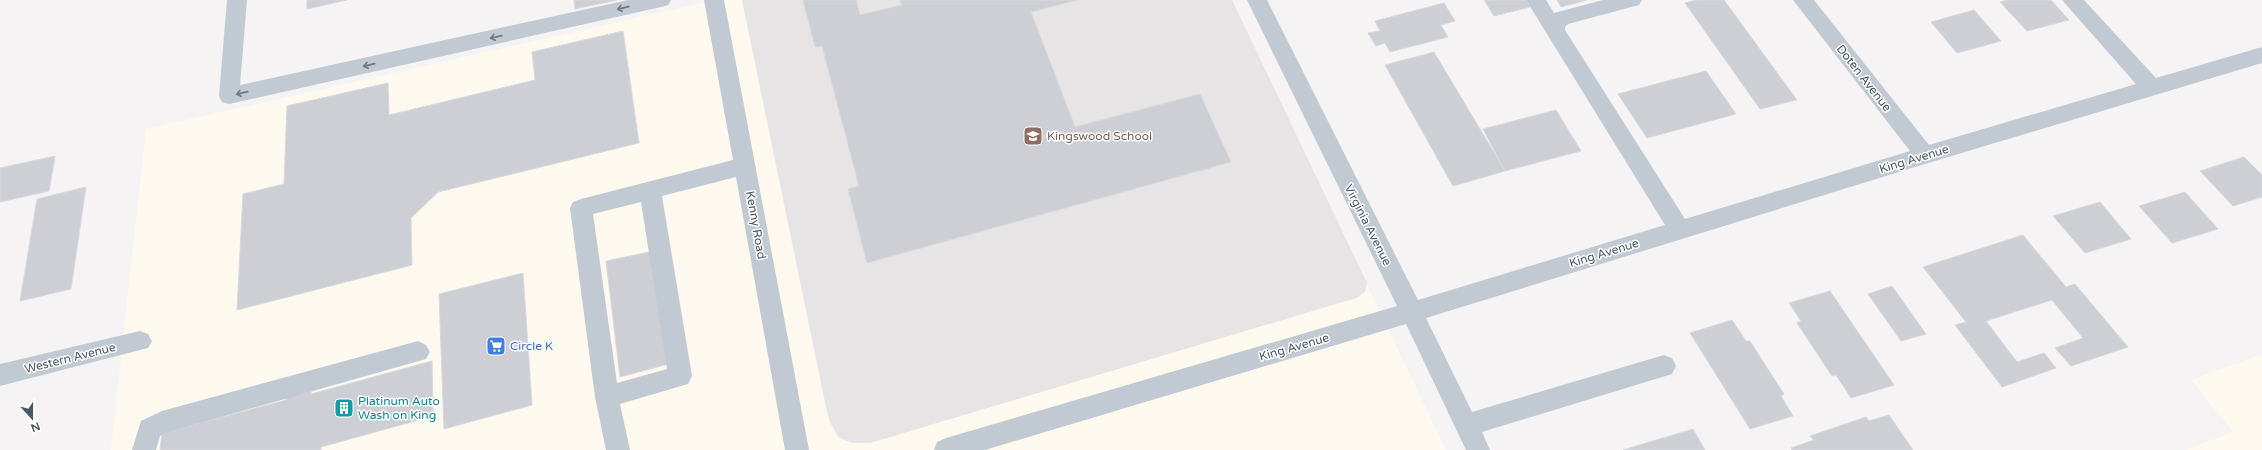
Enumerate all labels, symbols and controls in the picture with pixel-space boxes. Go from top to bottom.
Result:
one-way arrow [617,5,630,13]
one-way arrow [490,33,503,41]
street label: Doten Avenue [1834,42,1894,114]
one-way arrow [363,61,376,69]
one-way arrow [236,90,249,97]
school or university icon: Kingswood School [1022,125,1044,147]
place label: Kingswood School [1047,129,1152,143]
street label: King Avenue [1878,142,1951,176]
street label: Virginia Avenue [1341,182,1395,268]
street label: Kenny Road [743,190,769,260]
street label: King Avenue [1568,236,1641,270]
street label: King Avenue [1257,330,1331,364]
supermarket icon: Circle K [485,335,507,357]
place label: Circle K [510,339,553,353]
street label: Western Avenue [23,340,117,376]
place label: Platinum Auto Wash on King [358,394,440,422]
building icon: Platinum Auto Wash on King [333,397,355,419]
north arrow [12,398,52,438]
text: N [29,419,42,435]

